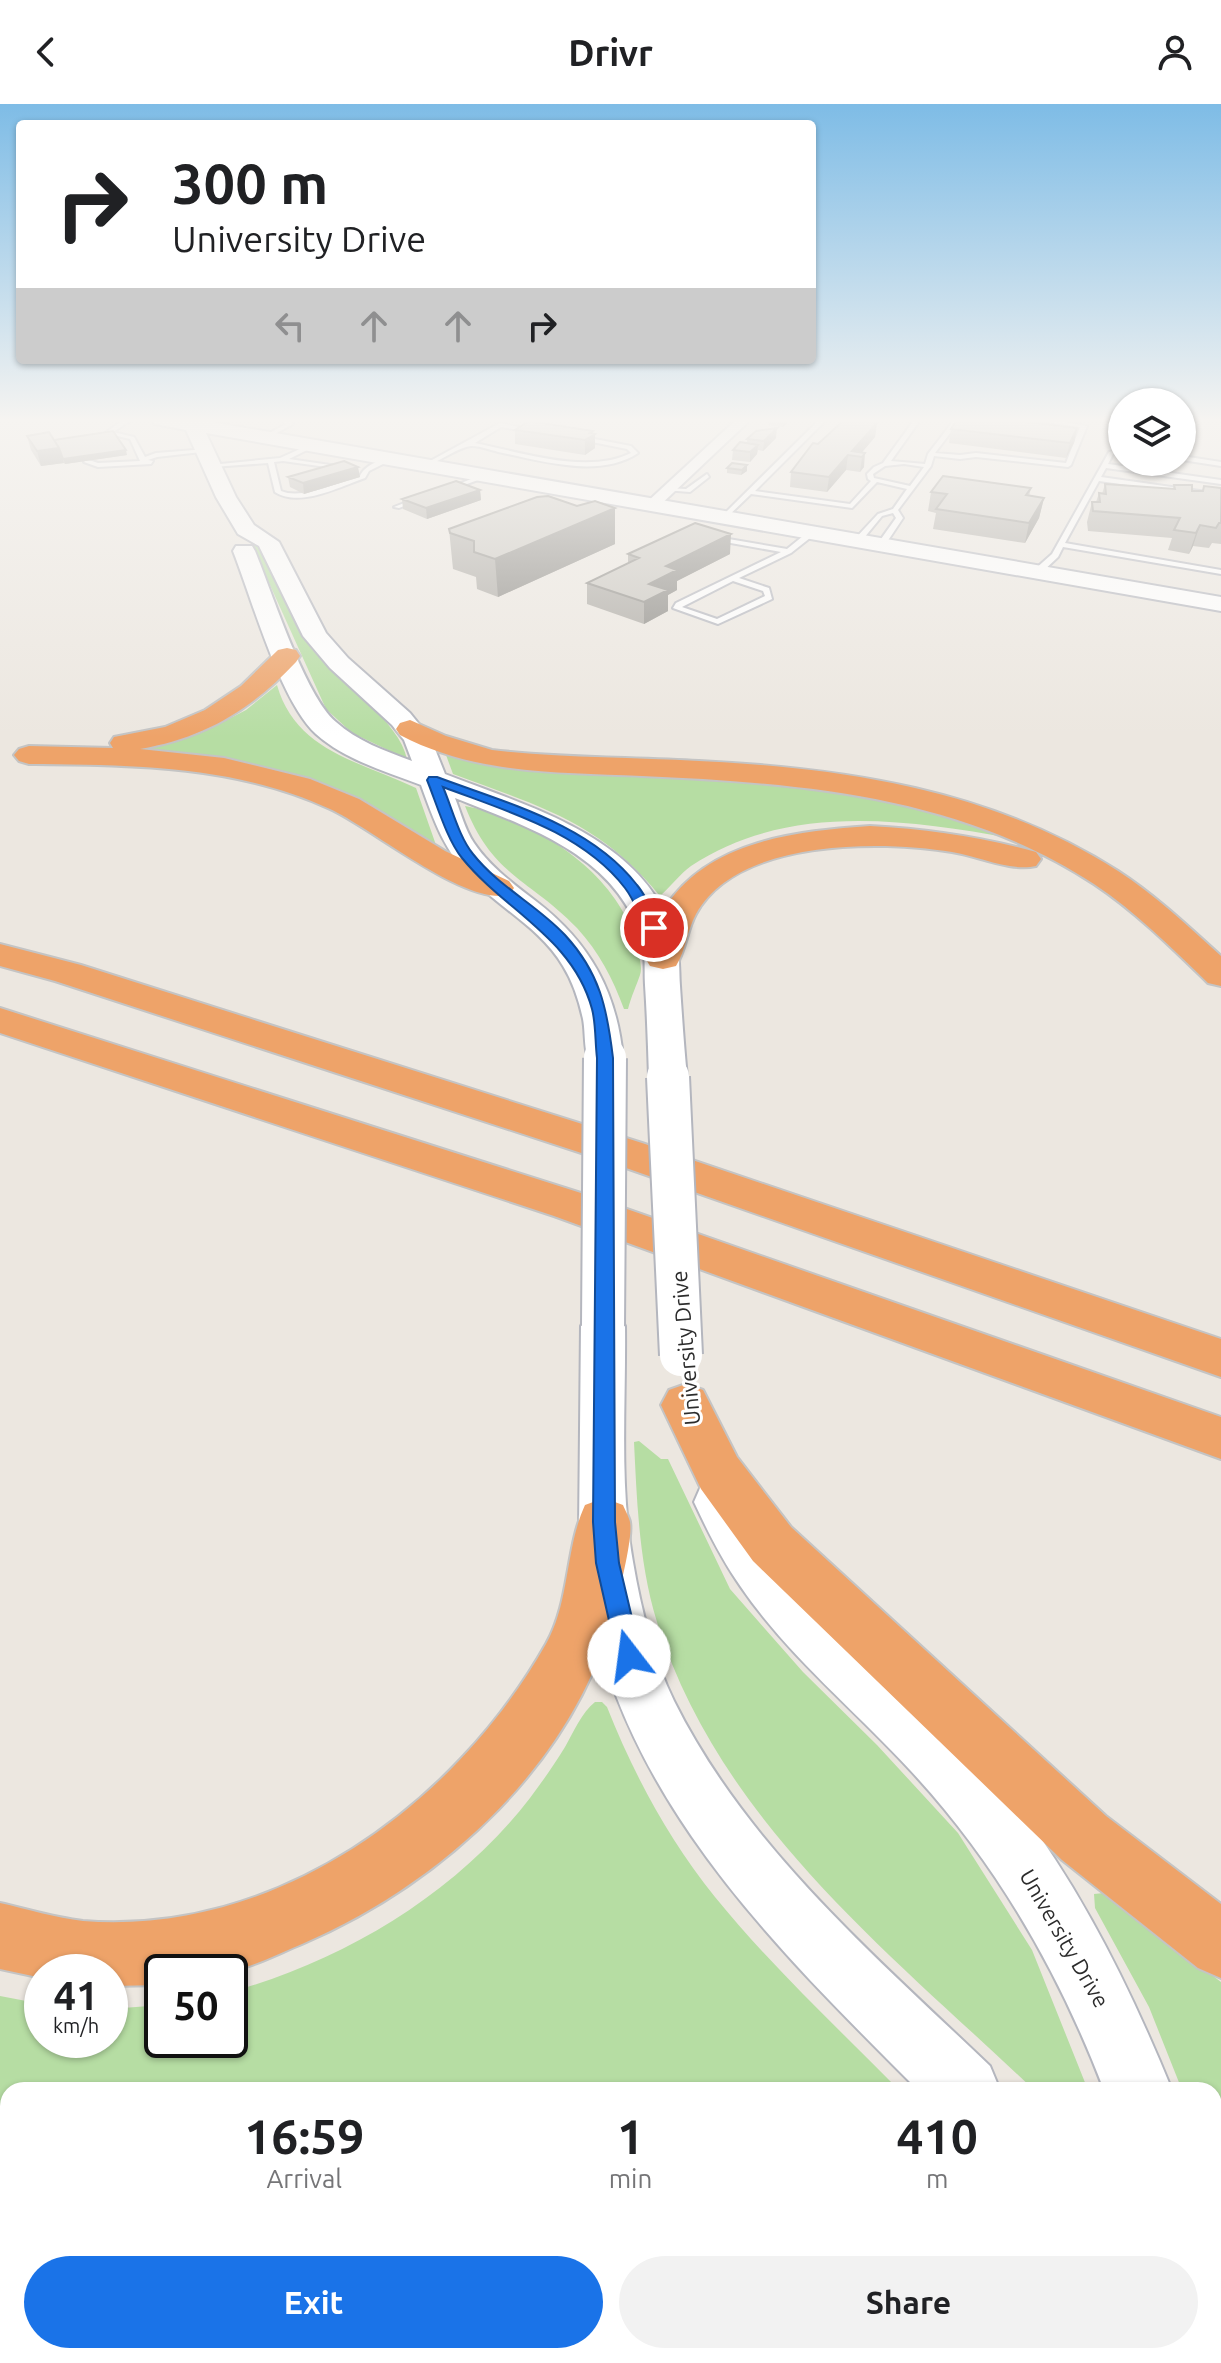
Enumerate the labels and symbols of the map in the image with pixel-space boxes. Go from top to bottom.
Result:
pin [620,894,688,962]
street label: University Drive [666,1270,704,1426]
position arrow [587,1614,671,1698]
street label: University Drive [1015,1865,1115,2011]
speed limit sign: 50 [144,1954,248,2058]

